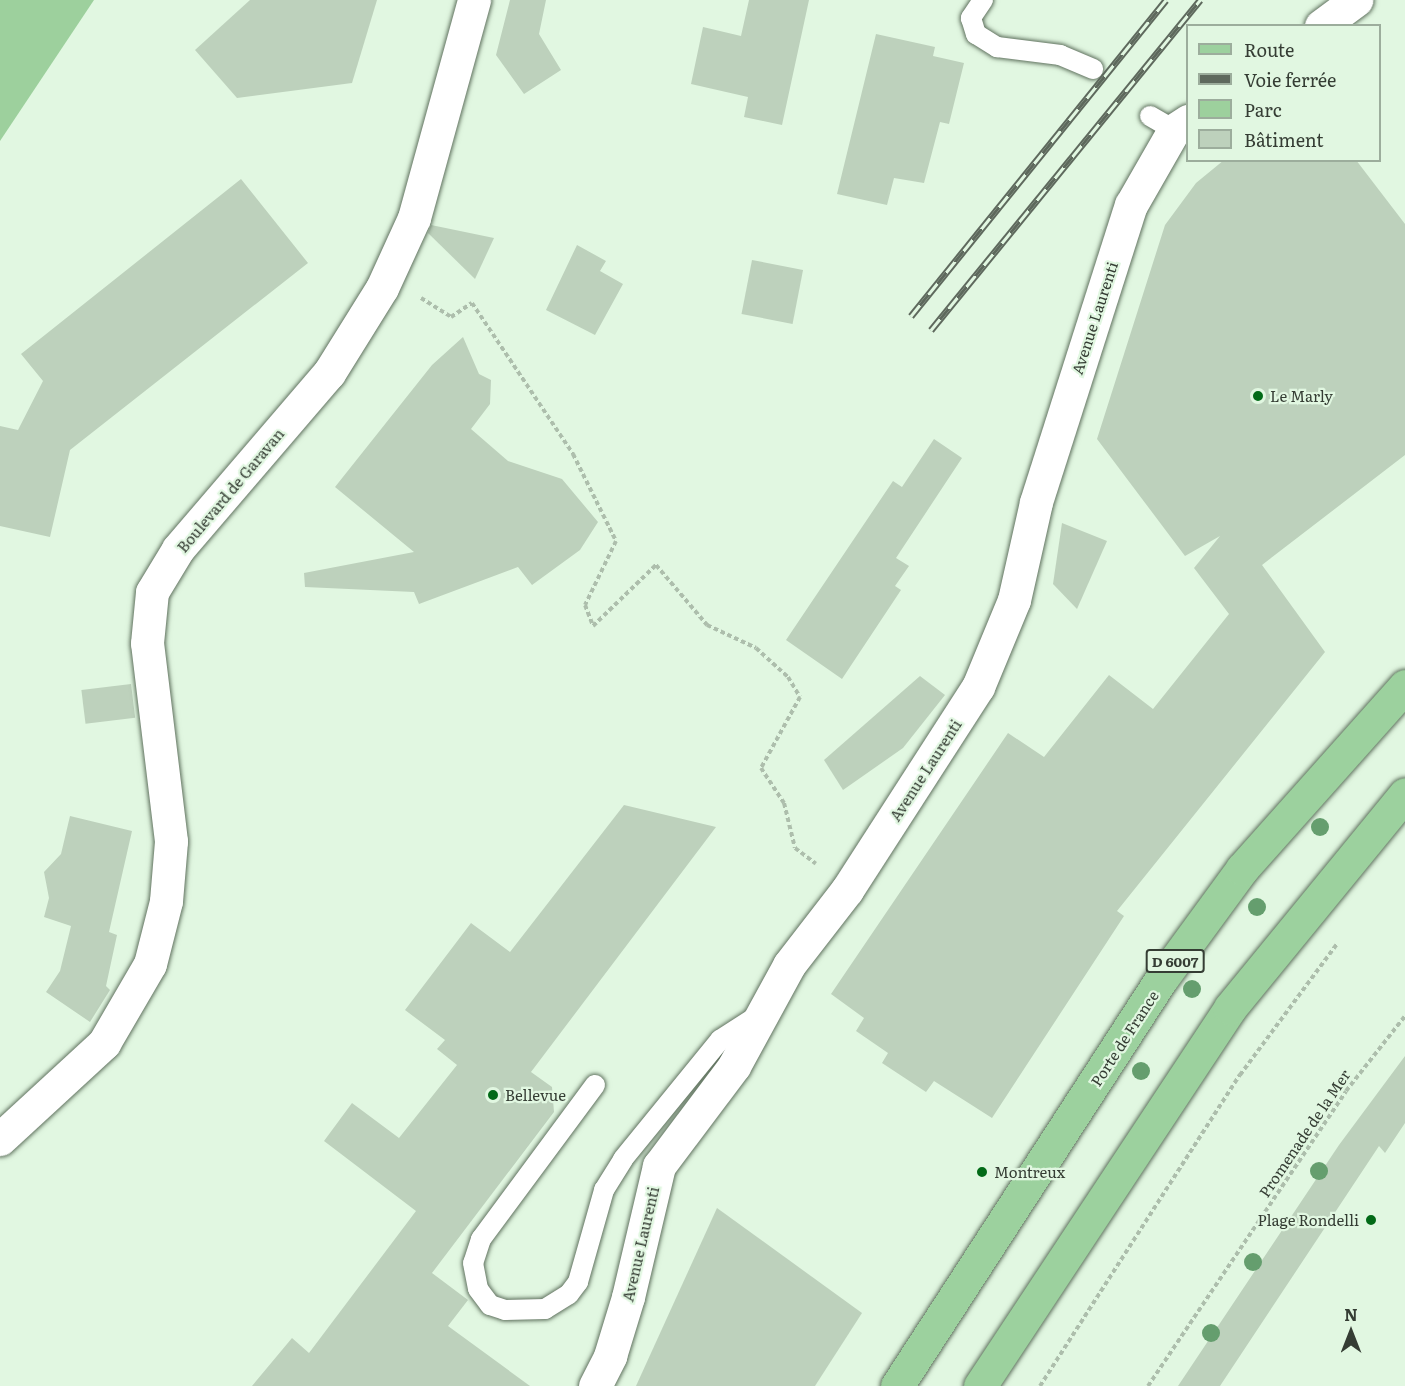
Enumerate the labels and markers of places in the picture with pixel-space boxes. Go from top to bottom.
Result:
place label: Le Marly [1270,387,1333,405]
marker: Le Marly [1251,389,1265,403]
place label: Bellevue [505,1086,566,1104]
marker: Bellevue [486,1088,500,1102]
place label: Montreux [994,1163,1065,1181]
marker: Montreux [975,1165,989,1179]
place label: Plage Rondelli [1257,1211,1359,1229]
marker: Plage Rondelli [1364,1213,1378,1227]

